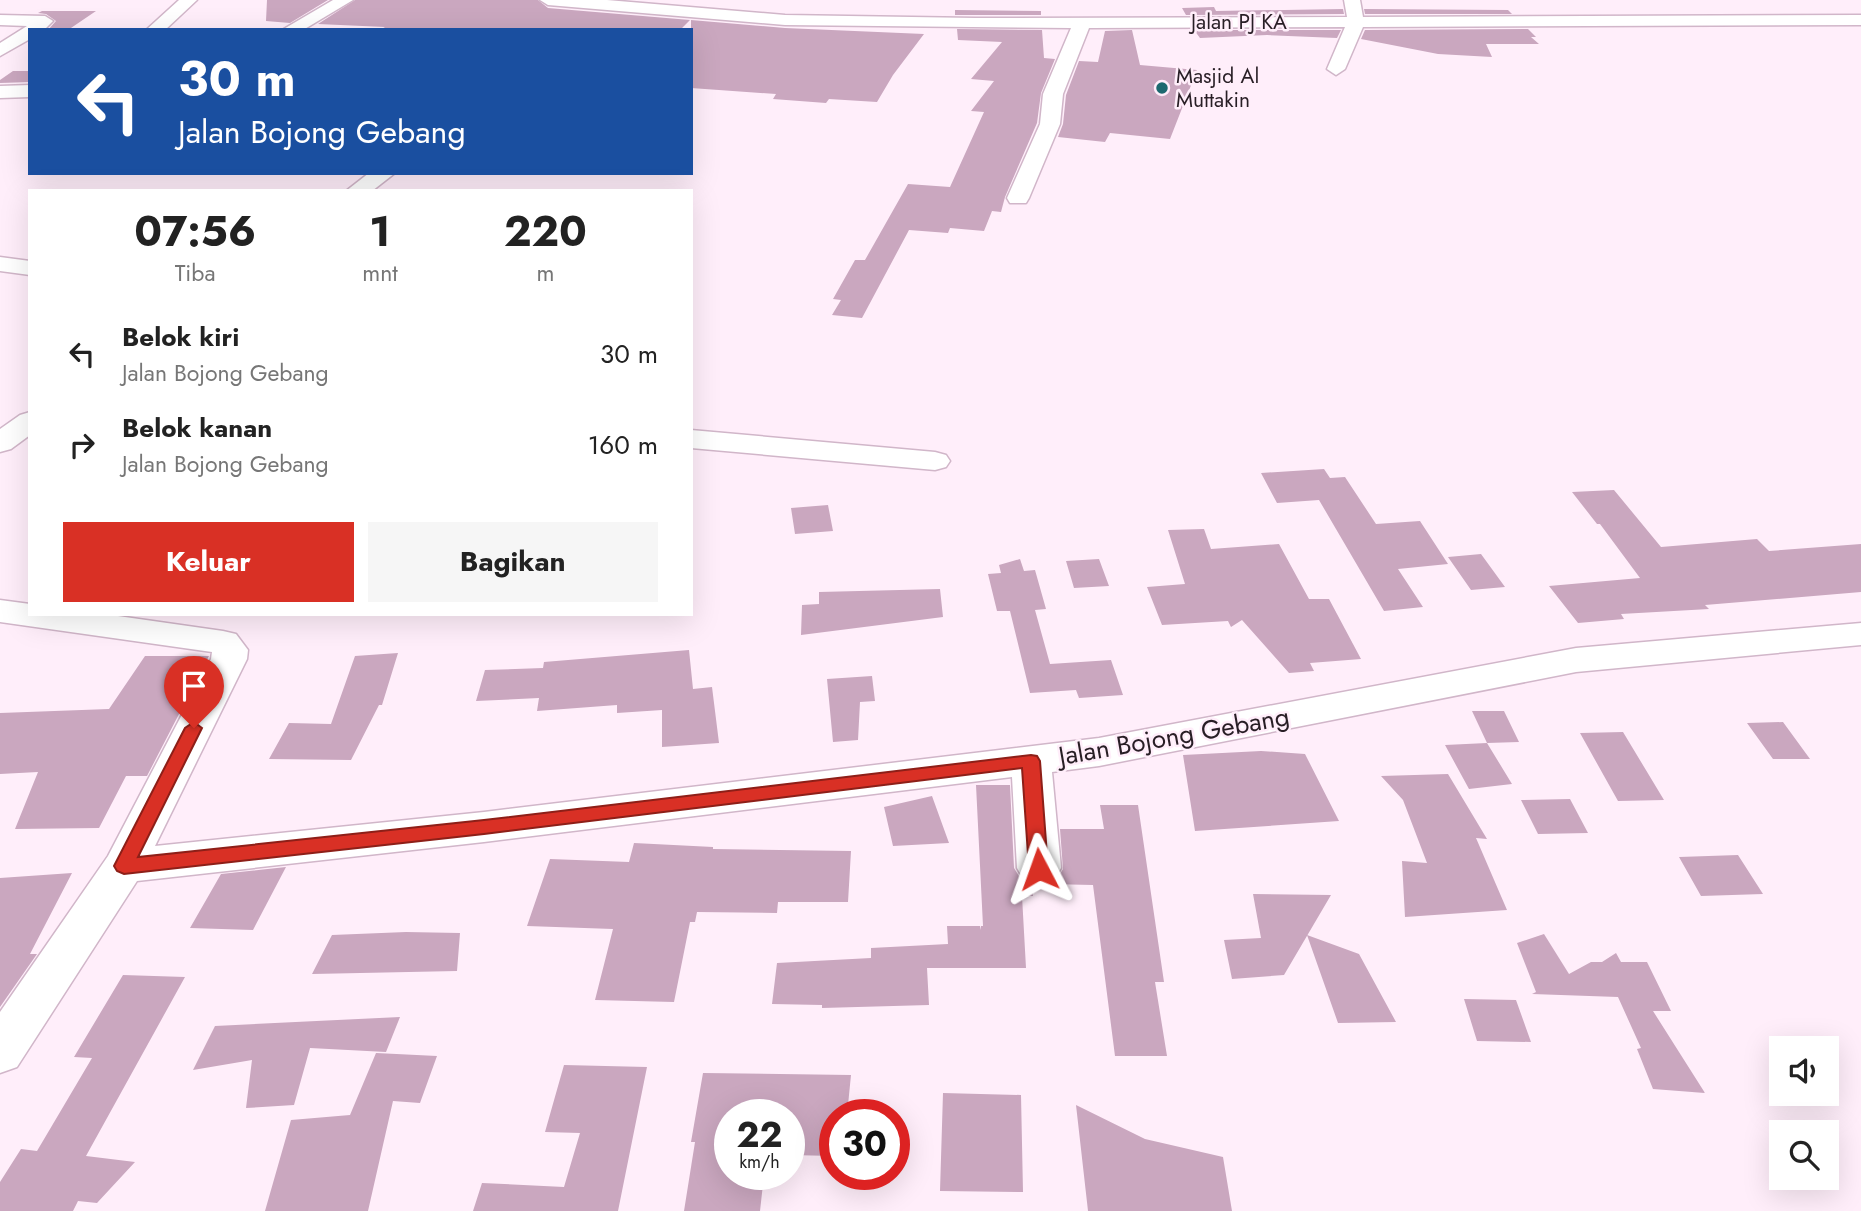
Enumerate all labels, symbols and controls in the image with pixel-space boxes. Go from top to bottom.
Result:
street label: Jalan PJ KA [1188,7,1287,37]
text: 30 m [178,44,296,114]
icon: left [63,56,154,147]
place label: Masjid Al Muttakin [1176,61,1259,115]
marker: Masjid Al Muttakin [1154,80,1170,96]
text: Jalan Bojong Gebang [178,109,466,155]
text: 07:56 [134,201,256,262]
text: 1 [369,201,391,262]
text: 220 [504,201,587,262]
text: Tiba [175,256,216,290]
text: mnt [362,256,398,290]
text: m [536,256,554,290]
text: Belok kiri [122,318,239,356]
icon: left [63,335,101,373]
text: 30 m [600,335,658,373]
text: Jalan Bojong Gebang [122,356,329,390]
text: Belok kanan [122,409,272,447]
icon: right [63,426,101,464]
text: 160 m [588,426,658,464]
text: Jalan Bojong Gebang [122,447,329,481]
button: Keluar [63,522,354,602]
button: Bagikan [368,522,658,602]
pin [164,656,224,728]
icon: arrive [175,667,213,705]
street label: Jalan Bojong Gebang [1053,697,1292,776]
position arrow [1002,832,1076,906]
map controls [1769,1036,1839,1190]
button: sound [1769,1036,1839,1106]
speed limit sign: 30 [819,1099,910,1190]
text: 22 [737,1110,782,1160]
button: search [1769,1120,1839,1190]
text: km/h [739,1149,780,1175]

